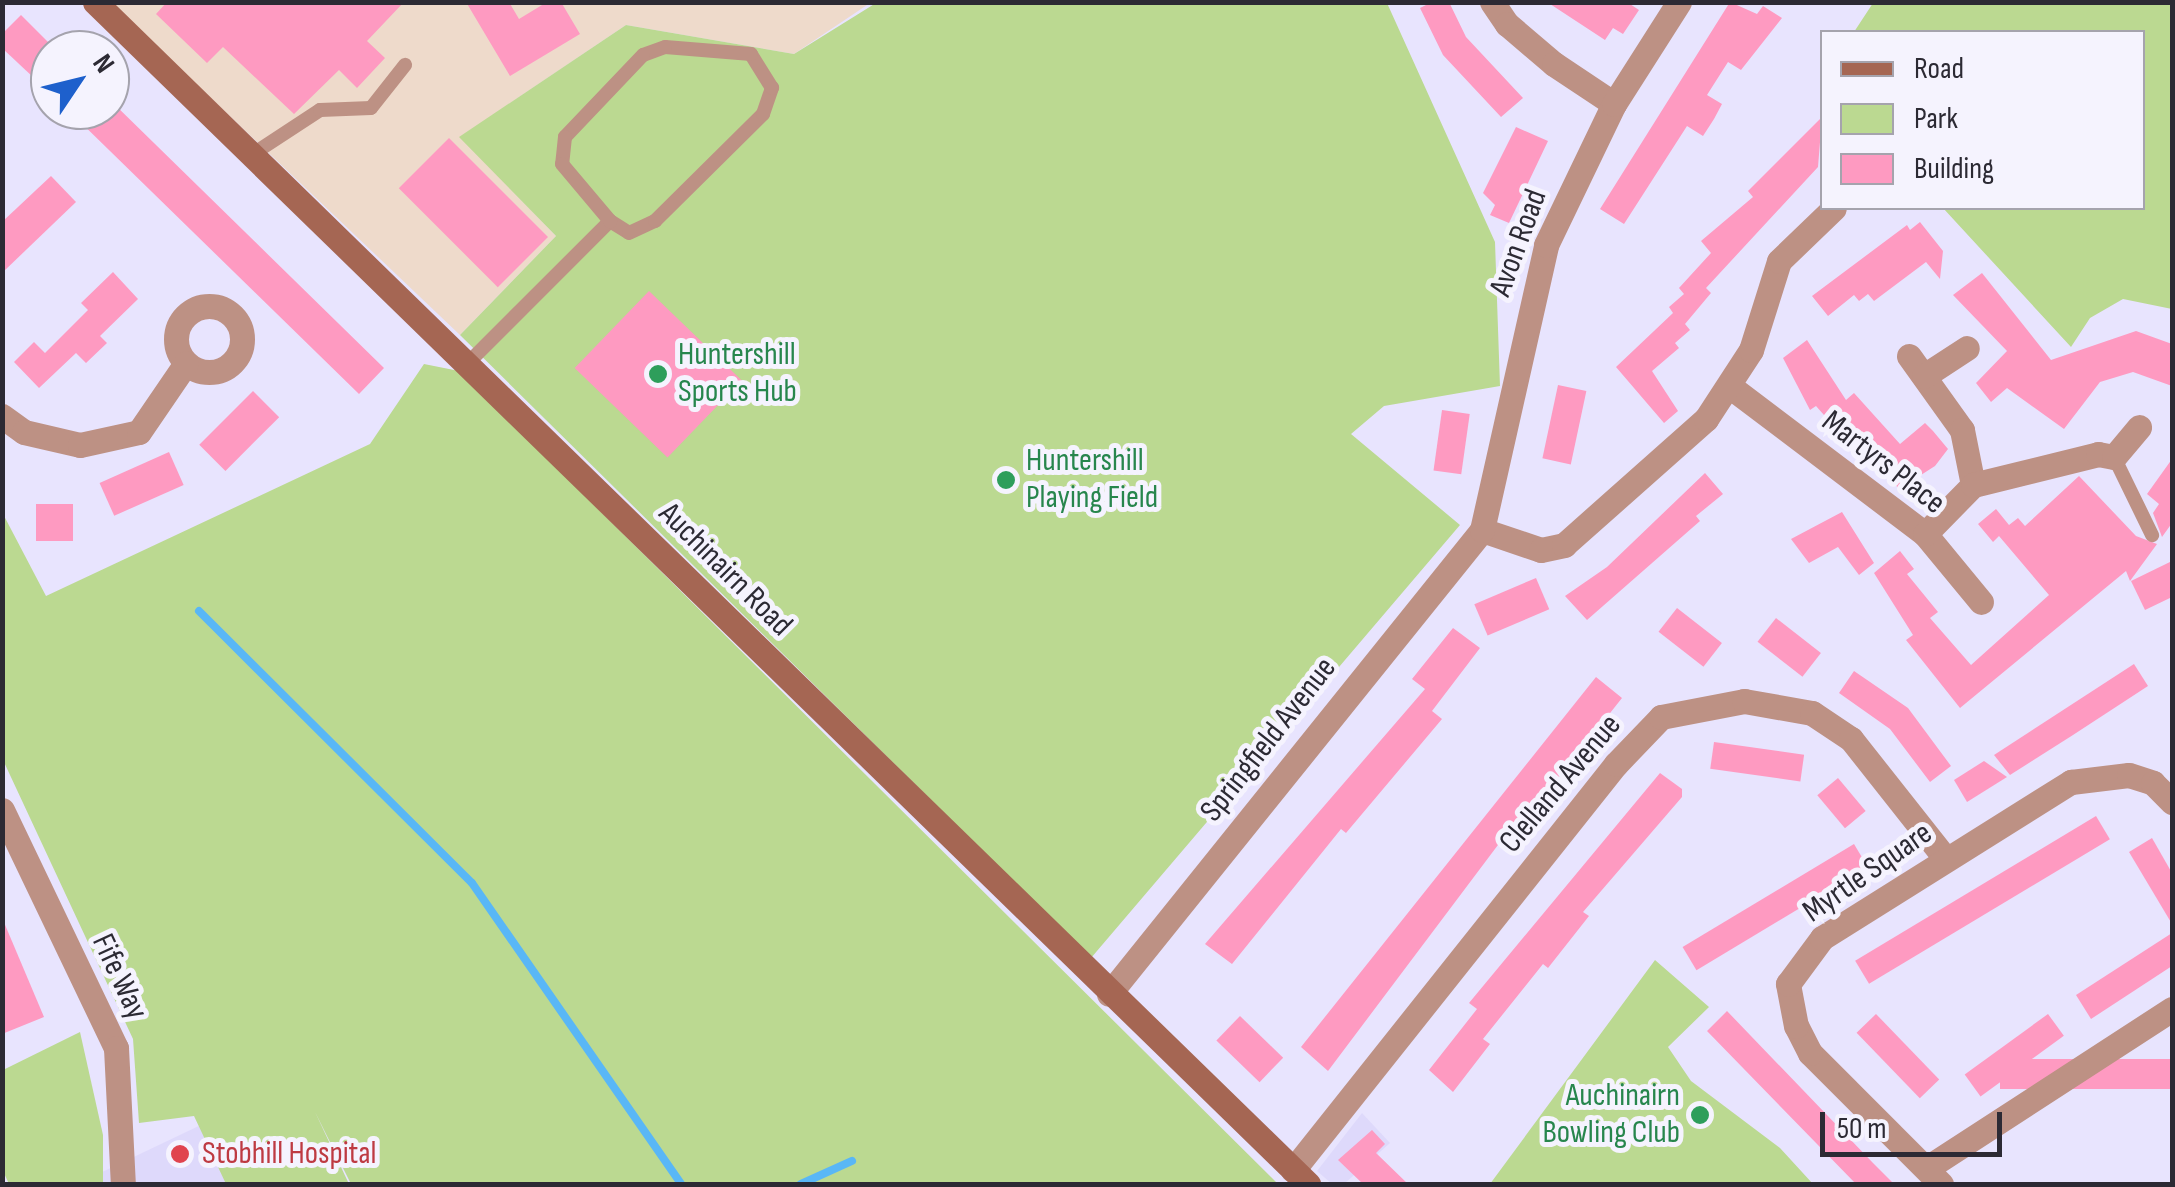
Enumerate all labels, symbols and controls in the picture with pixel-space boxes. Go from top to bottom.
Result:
north arrow [30,30,130,130]
legend [1820,30,2145,210]
text: N [86,48,121,79]
text: Road [1914,51,1964,87]
text: Park [1914,101,1958,137]
text: Building [1914,151,1994,187]
street label: Avon Road [1482,184,1556,302]
place label: Huntershill Sports Hub [678,337,797,412]
marker: Huntershill Sports Hub [647,363,669,385]
street label: Martyrs Place [1814,403,1952,523]
place label: Huntershill Playing Field [1026,443,1158,518]
marker: Huntershill Playing Field [995,469,1017,491]
street label: Auchinairn Road [650,495,800,645]
street label: Springfield Avenue [1193,650,1345,830]
street label: Clelland Avenue [1492,707,1630,861]
street label: Myrtle Square [1796,815,1940,931]
street label: Fife Way [83,928,155,1026]
place label: Auchinairn Bowling Club [1542,1078,1680,1153]
scale bar [1825,1092,2008,1154]
marker: Auchinairn Bowling Club [1689,1104,1711,1126]
text: 50 m [1837,1111,1886,1147]
place label: Stobhill Hospital [202,1135,376,1173]
marker: Stobhill Hospital [167,1141,193,1167]

